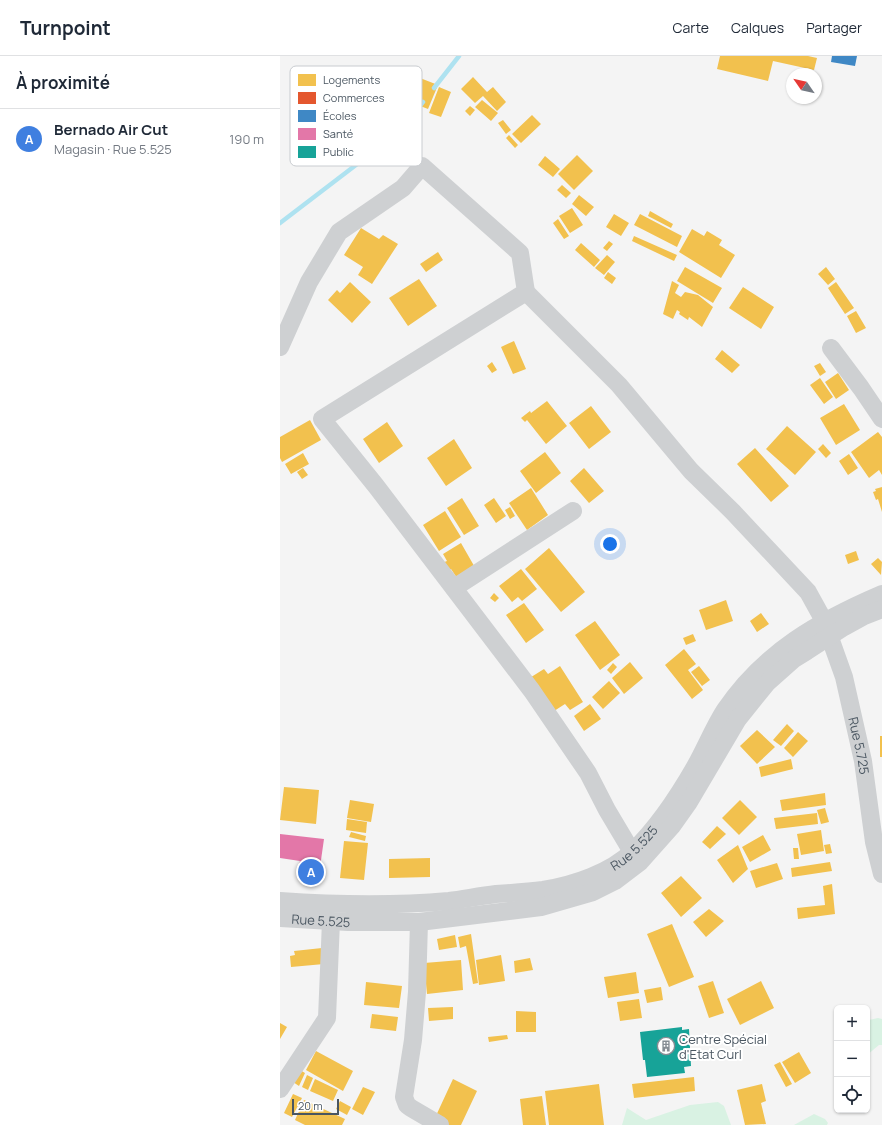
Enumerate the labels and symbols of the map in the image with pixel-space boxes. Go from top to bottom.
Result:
legend [290,66,422,166]
north arrow [786,68,822,104]
text: Logements [323,72,380,87]
text: Commerces [323,90,385,105]
text: Écoles [323,108,357,123]
text: Santé [323,126,354,141]
text: Public [323,144,354,159]
your location [600,534,620,554]
street label: Rue 5.725 [844,715,874,776]
street label: Rue 5.525 [607,821,662,875]
pin: A [298,857,324,887]
street label: Rue 5.525 [291,910,351,931]
place label: Centre Spécial d'Etat Curl [679,1030,767,1063]
building icon: Centre Spécial d'Etat Curl [656,1036,676,1056]
scale bar [292,1097,339,1116]

